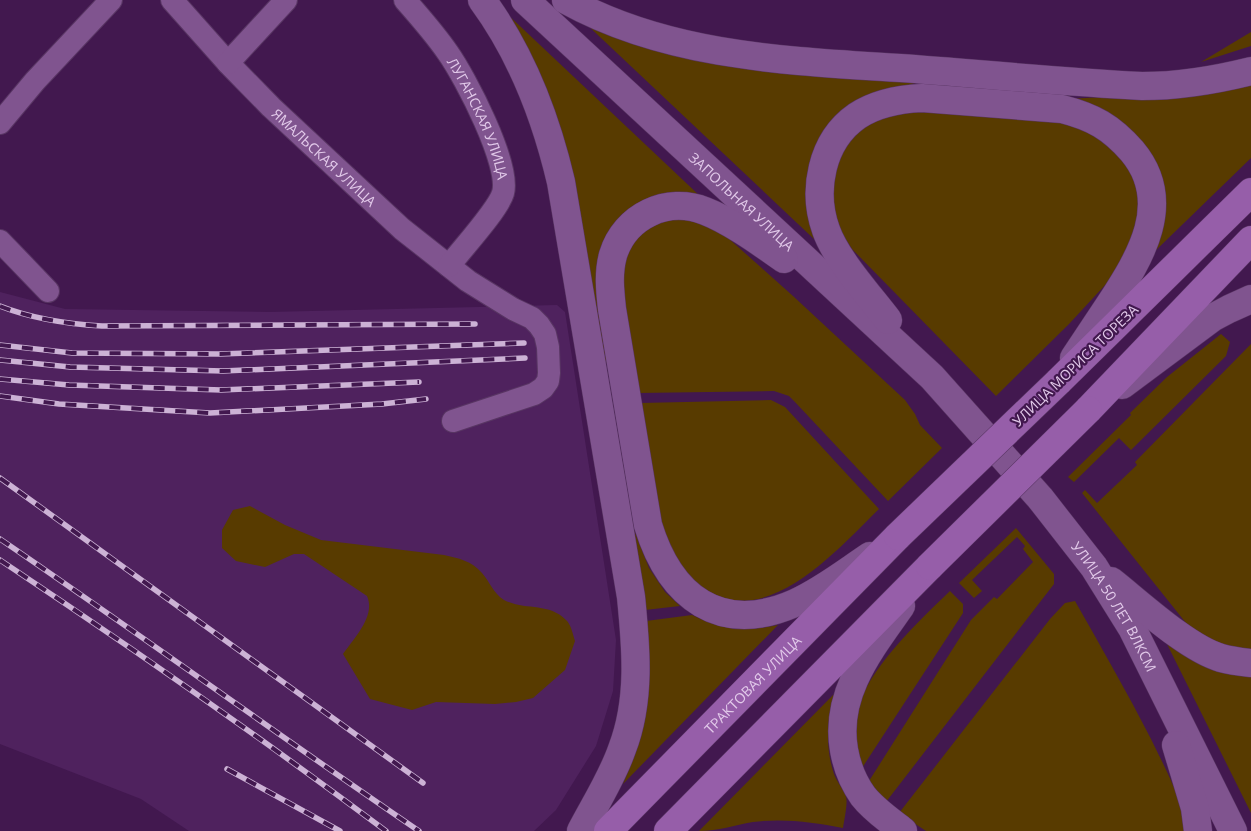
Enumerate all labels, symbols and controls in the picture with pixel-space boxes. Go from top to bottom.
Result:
street label: ЛУГАНСКАЯ УЛИЦА [444,53,513,181]
street label: ЯМАЛЬСКАЯ УЛИЦА [268,104,381,210]
street label: ЗАПОЛЬНАЯ УЛИЦА [685,148,799,255]
street label: УЛИЦА МОРИСА ТОРЕЗА [1008,300,1142,430]
street label: УЛИЦА 50 ЛЕТ ВЛКСМ [1068,537,1162,675]
street label: ТРАКТОВАЯ УЛИЦА [700,631,805,737]

